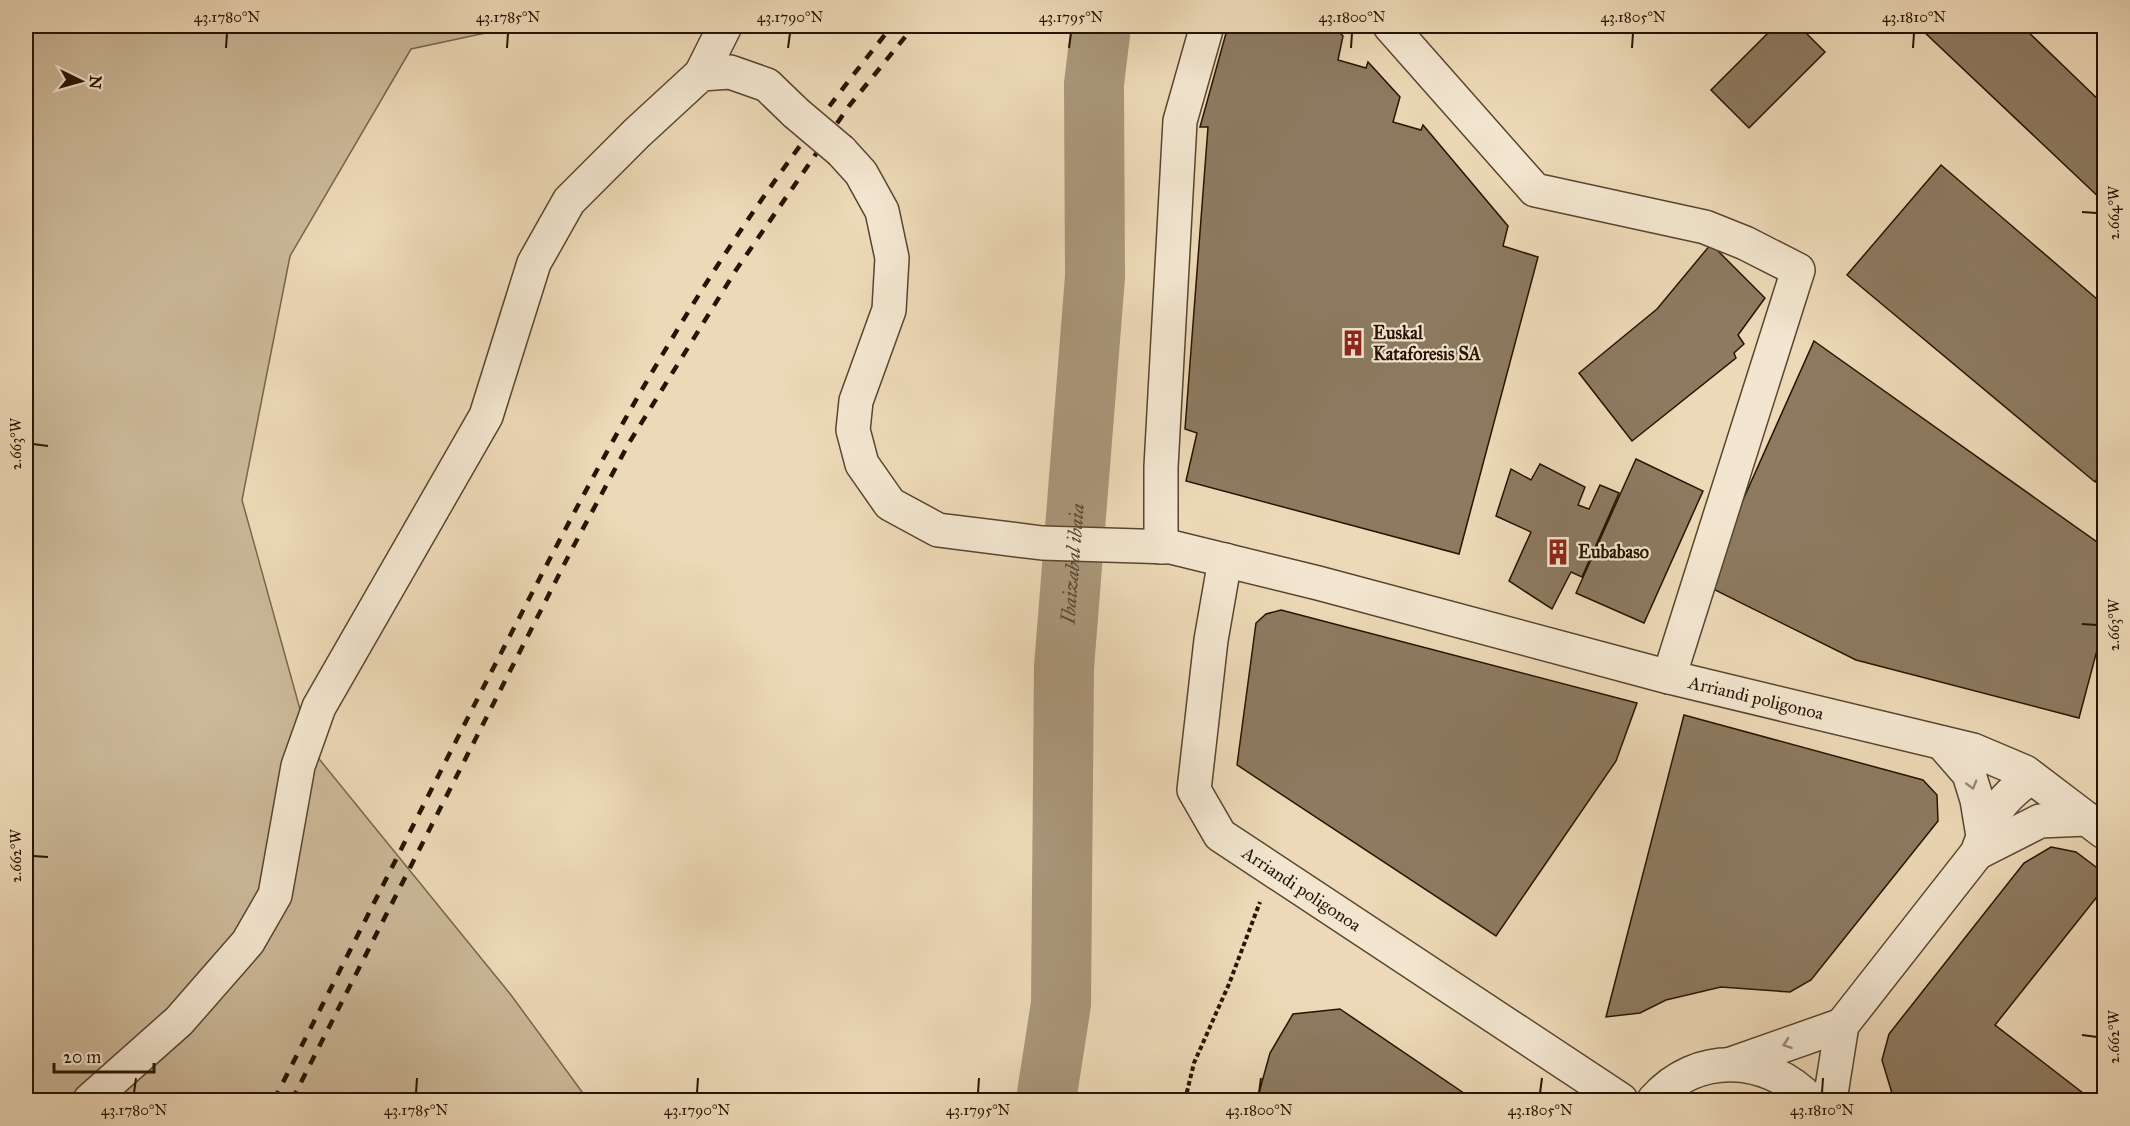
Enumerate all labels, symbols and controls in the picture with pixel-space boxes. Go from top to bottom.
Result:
text: 43.1780°N [194,8,260,26]
text: 43.1785°N [476,8,541,26]
text: 43.1790°N [757,8,823,26]
text: 43.1795°N [1039,8,1104,26]
text: 43.1800°N [1319,8,1386,26]
text: 43.1805°N [1600,8,1666,26]
text: 43.1810°N [1882,8,1946,26]
north arrow [51,51,111,111]
text: N [85,75,106,90]
text: 2.664°W [2105,185,2123,240]
place label: Euskal Kataforesis SA [1373,322,1482,365]
building icon: Euskal Kataforesis SA [1338,328,1368,358]
text: 2.663°W [7,417,25,470]
water label: Ibaizabal ibaia [1055,502,1089,626]
building icon: Eubabaso [1543,537,1573,567]
place label: Eubabaso [1578,541,1649,563]
text: 2.663°W [2105,598,2123,651]
street label: Arriandi poligonoa [1685,671,1826,725]
one-way arrow [1965,780,1978,790]
text: 2.662°W [7,829,25,883]
street label: Arriandi poligonoa [1237,841,1366,936]
text: 2.662°W [2105,1010,2123,1064]
scale bar [54,1036,154,1074]
one-way arrow [1782,1037,1793,1050]
text: 20 m [63,1046,101,1068]
text: 43.1780°N [101,1101,167,1119]
text: 43.1785°N [384,1101,449,1119]
text: 43.1790°N [664,1101,730,1119]
text: 43.1795°N [946,1101,1011,1119]
text: 43.1800°N [1226,1101,1293,1119]
text: 43.1805°N [1507,1101,1573,1119]
text: 43.1810°N [1790,1101,1854,1119]

